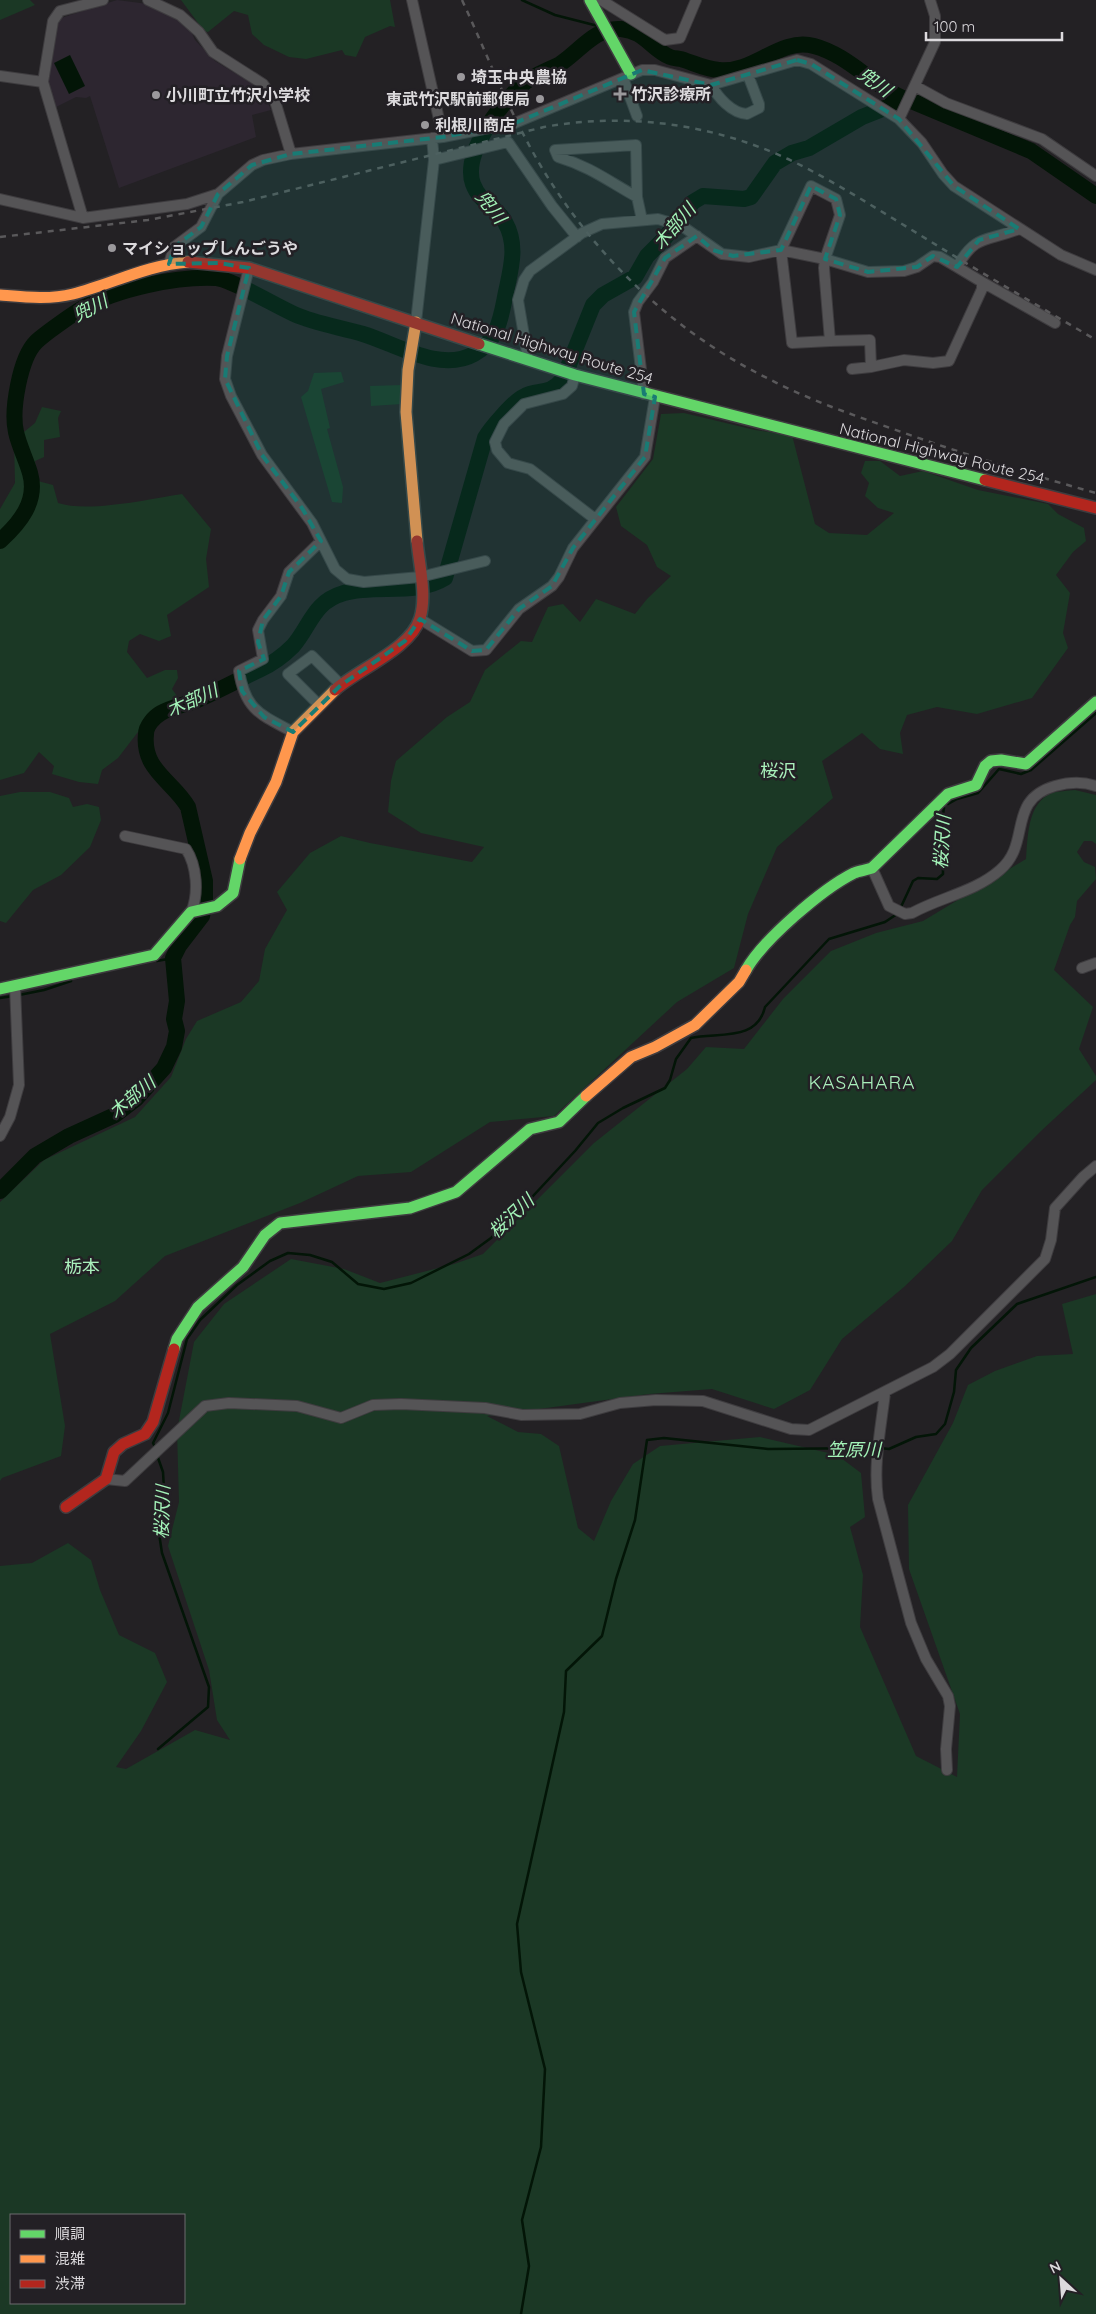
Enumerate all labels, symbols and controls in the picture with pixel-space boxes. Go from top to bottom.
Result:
scale bar [926,10,1062,42]
text: 100 m [934,17,975,36]
water label: 兜川 [854,62,898,103]
place label: 埼玉中央農協 [471,67,567,87]
marker: 埼玉中央農協 [455,71,467,83]
place label: 竹沢診療所 [631,84,711,104]
place label: 小川町立竹沢小学校 [166,85,310,105]
marker: 竹沢診療所 [613,87,627,101]
marker: 小川町立竹沢小学校 [150,89,162,101]
place label: 東武竹沢駅前郵便局 [386,89,530,109]
marker: 東武竹沢駅前郵便局 [534,93,546,105]
place label: 利根川商店 [435,115,515,135]
marker: 利根川商店 [419,119,431,131]
water label: 兜川 [471,186,512,230]
water label: 木部川 [648,197,702,254]
place label: マイショップしんごうや [122,238,298,258]
marker: マイショップしんごうや [106,242,118,254]
water label: 兜川 [69,289,113,326]
street label: National Highway Route 254 [449,308,655,388]
street label: National Highway Route 254 [838,418,1046,488]
water label: 木部川 [163,678,223,721]
district label: 桜沢 [760,759,796,782]
water label: 桜沢川 [929,812,955,870]
water label: 木部川 [104,1070,162,1123]
district label: KASAHARA [808,1070,916,1094]
water label: 桜沢川 [483,1188,540,1243]
district label: 栃本 [64,1255,100,1278]
water label: 笠原川 [827,1438,883,1461]
water label: 桜沢川 [150,1483,175,1539]
legend [10,2214,185,2304]
text: 順調 [55,2224,85,2243]
text: 混雑 [55,2249,85,2268]
north arrow [1036,2254,1086,2304]
text: N [1047,2257,1064,2278]
text: 渋滞 [55,2274,85,2293]

